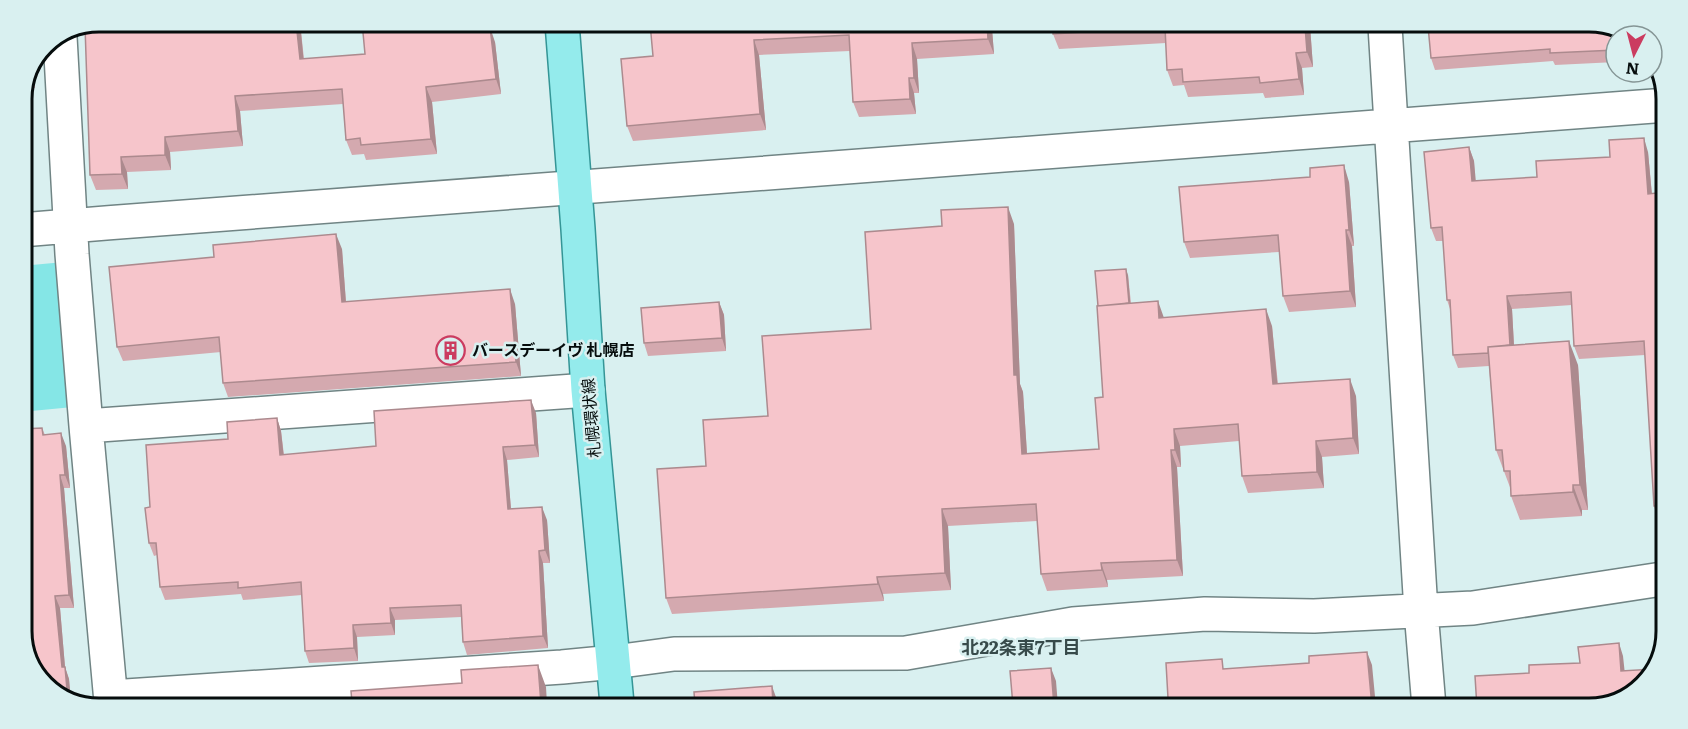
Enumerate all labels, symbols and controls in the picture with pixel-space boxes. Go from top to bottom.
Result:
north arrow [1604,24,1664,84]
text: N [1624,57,1640,83]
building icon: バースデーイヴ 札幌店 [435,334,467,366]
place label: バースデーイヴ 札幌店 [472,337,634,361]
street label: 札幌環状線 [575,377,605,459]
district label: 北22条東7丁目 [961,633,1081,660]

